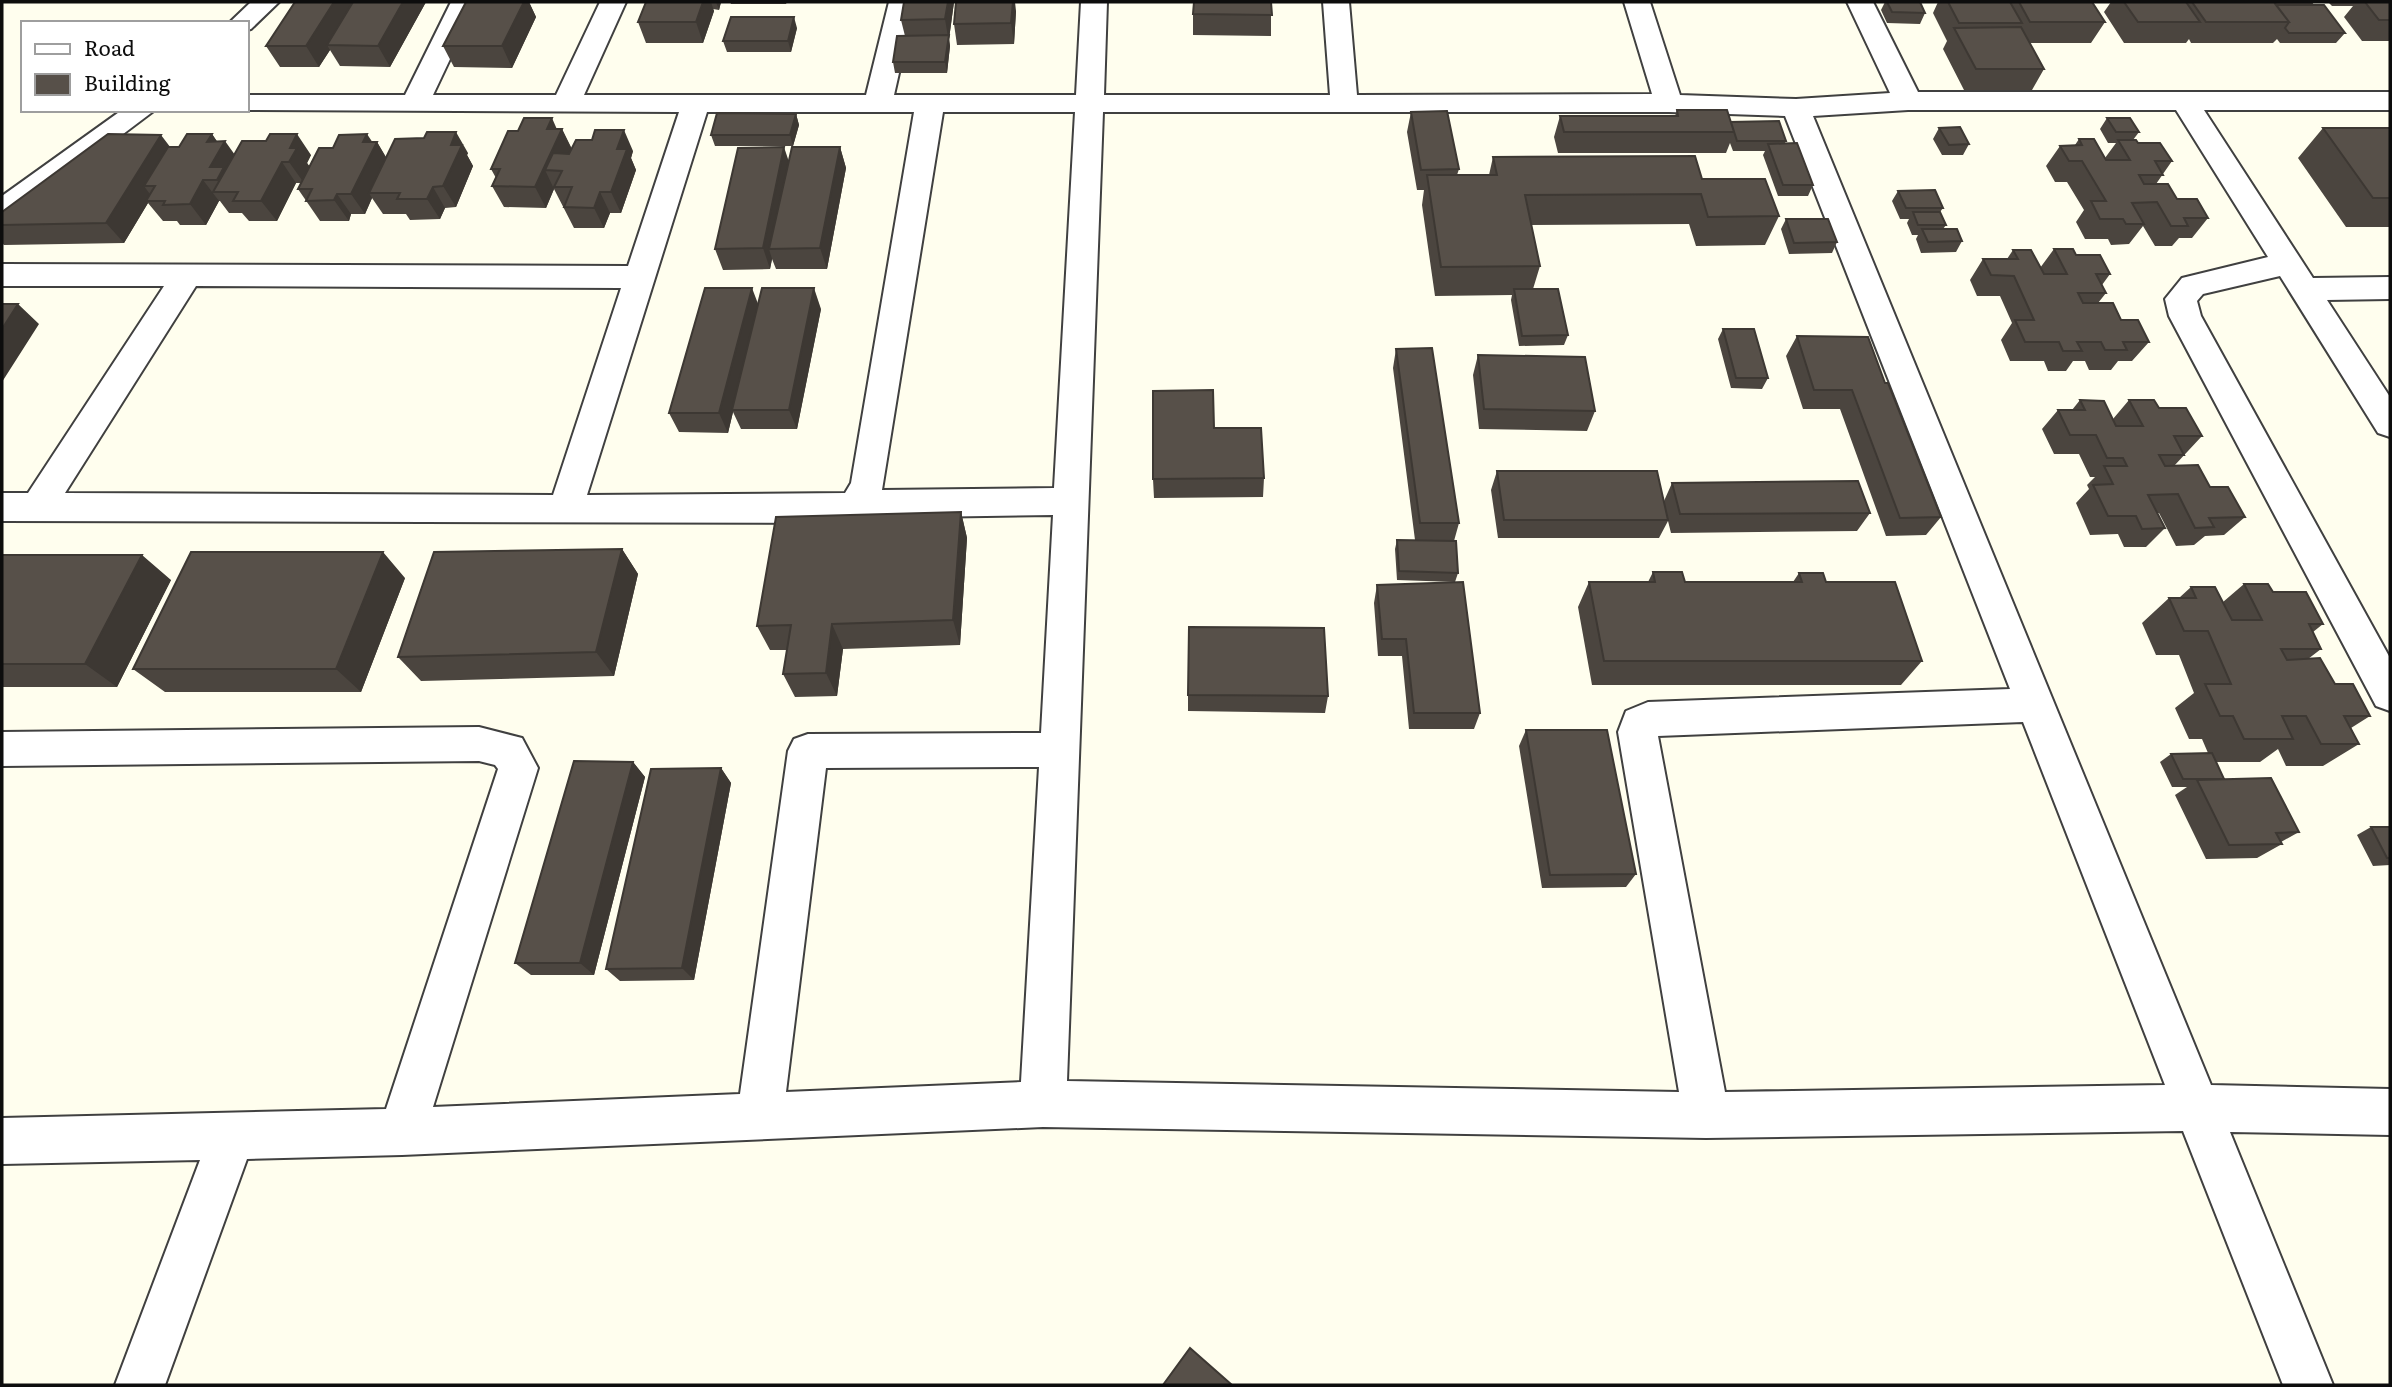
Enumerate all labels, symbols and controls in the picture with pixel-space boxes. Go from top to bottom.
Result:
legend [21,21,248,112]
text: Road [84,31,135,62]
text: Building [84,66,171,97]

